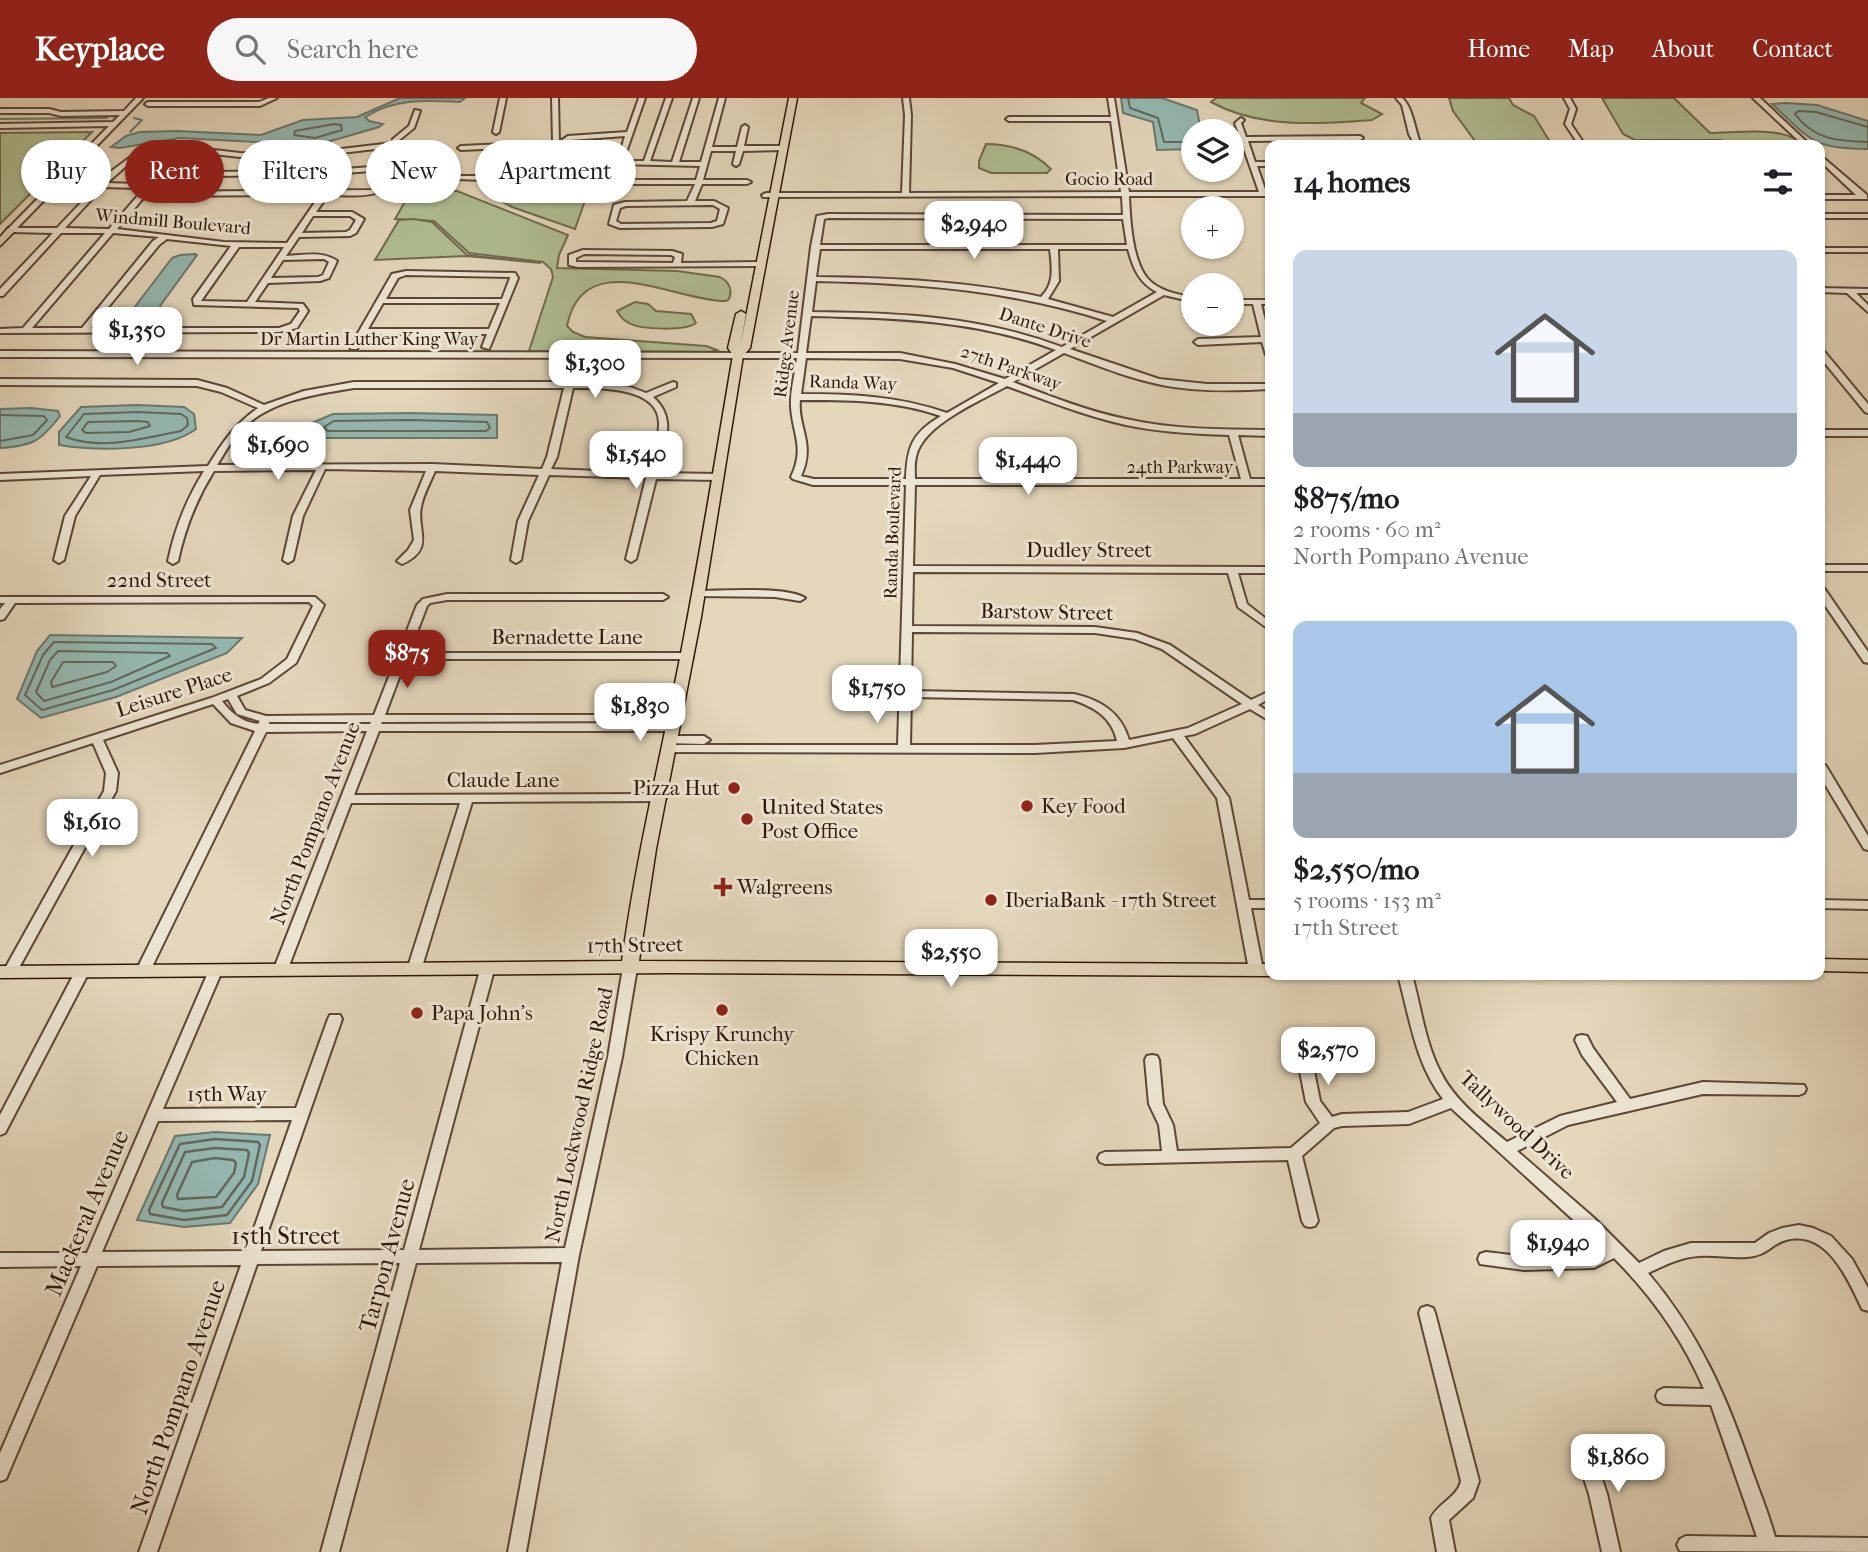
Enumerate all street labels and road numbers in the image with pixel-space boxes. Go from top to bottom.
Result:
street label: Gocio Road [1065,169,1153,190]
street label: Windmill Boulevard [93,205,252,239]
street label: Ridge Avenue [770,289,804,399]
street label: Dante Drive [996,303,1094,353]
street label: Dr Martin Luther King Way [260,329,479,350]
street label: 27th Parkway [958,341,1065,395]
street label: Randa Way [809,371,899,395]
street label: 24th Parkway [1127,457,1235,478]
street label: Randa Boulevard [880,466,906,600]
street label: Dudley Street [1026,538,1153,562]
street label: 22nd Street [106,568,212,592]
street label: Barstow Street [980,599,1114,625]
street label: Bernadette Lane [491,625,643,649]
street label: Leisure Place [113,662,235,722]
street label: North Pompano Avenue [265,718,365,928]
street label: Claude Lane [447,768,559,792]
street label: 17th Street [586,932,684,958]
street label: North Lockwood Ridge Road [540,985,618,1245]
street label: Tallywood Drive [1455,1066,1579,1184]
street label: 15th Way [187,1082,268,1106]
street label: Mackeral Avenue [39,1125,135,1300]
street label: Tarpon Avenue [353,1175,421,1335]
street label: 15th Street [231,1222,341,1250]
street label: North Pompano Avenue [125,1276,231,1518]

